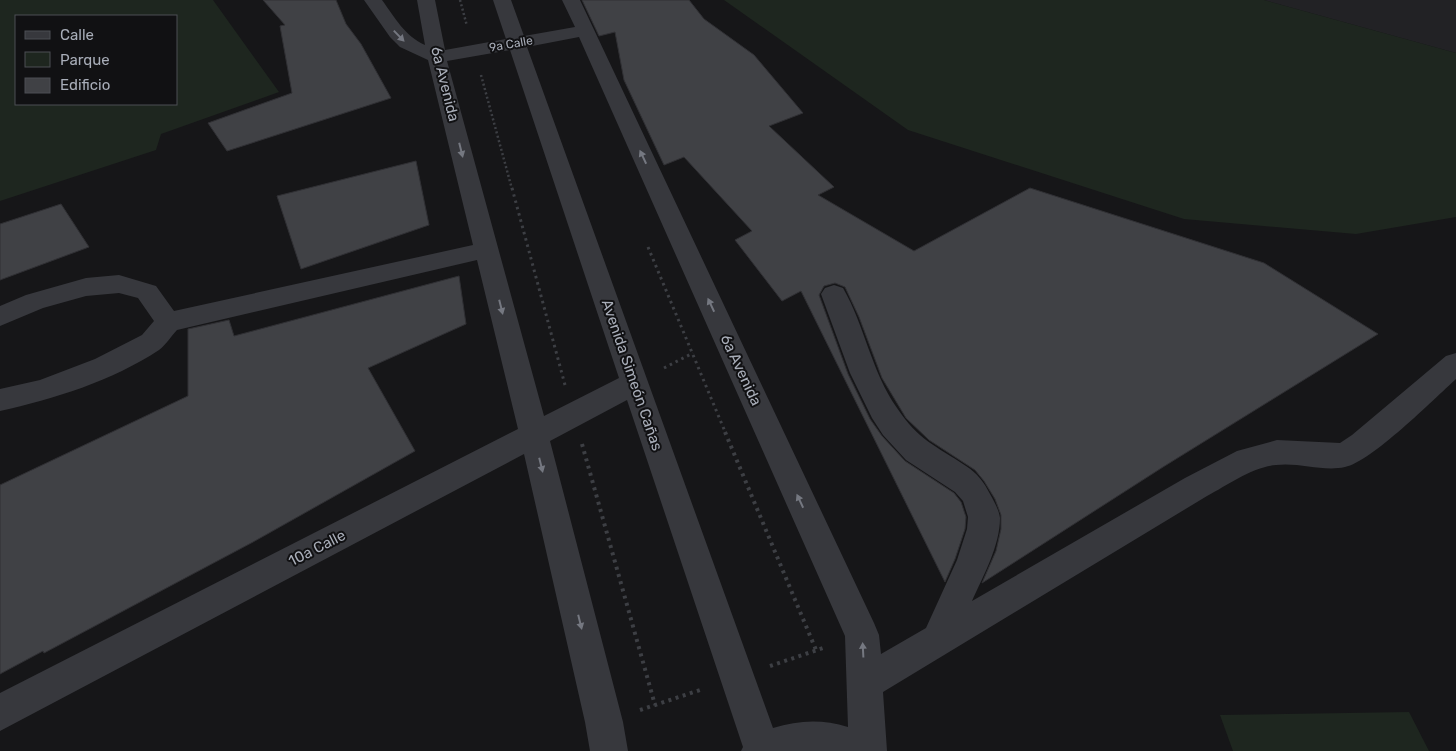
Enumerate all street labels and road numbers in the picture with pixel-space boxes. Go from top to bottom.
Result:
street label: 9a Calle [488,33,534,55]
street label: 6a Avenida [427,45,463,123]
street label: Avenida Simeón Cañas [598,297,667,453]
street label: 6a Avenida [717,332,765,408]
street label: 10a Calle [285,526,349,570]

